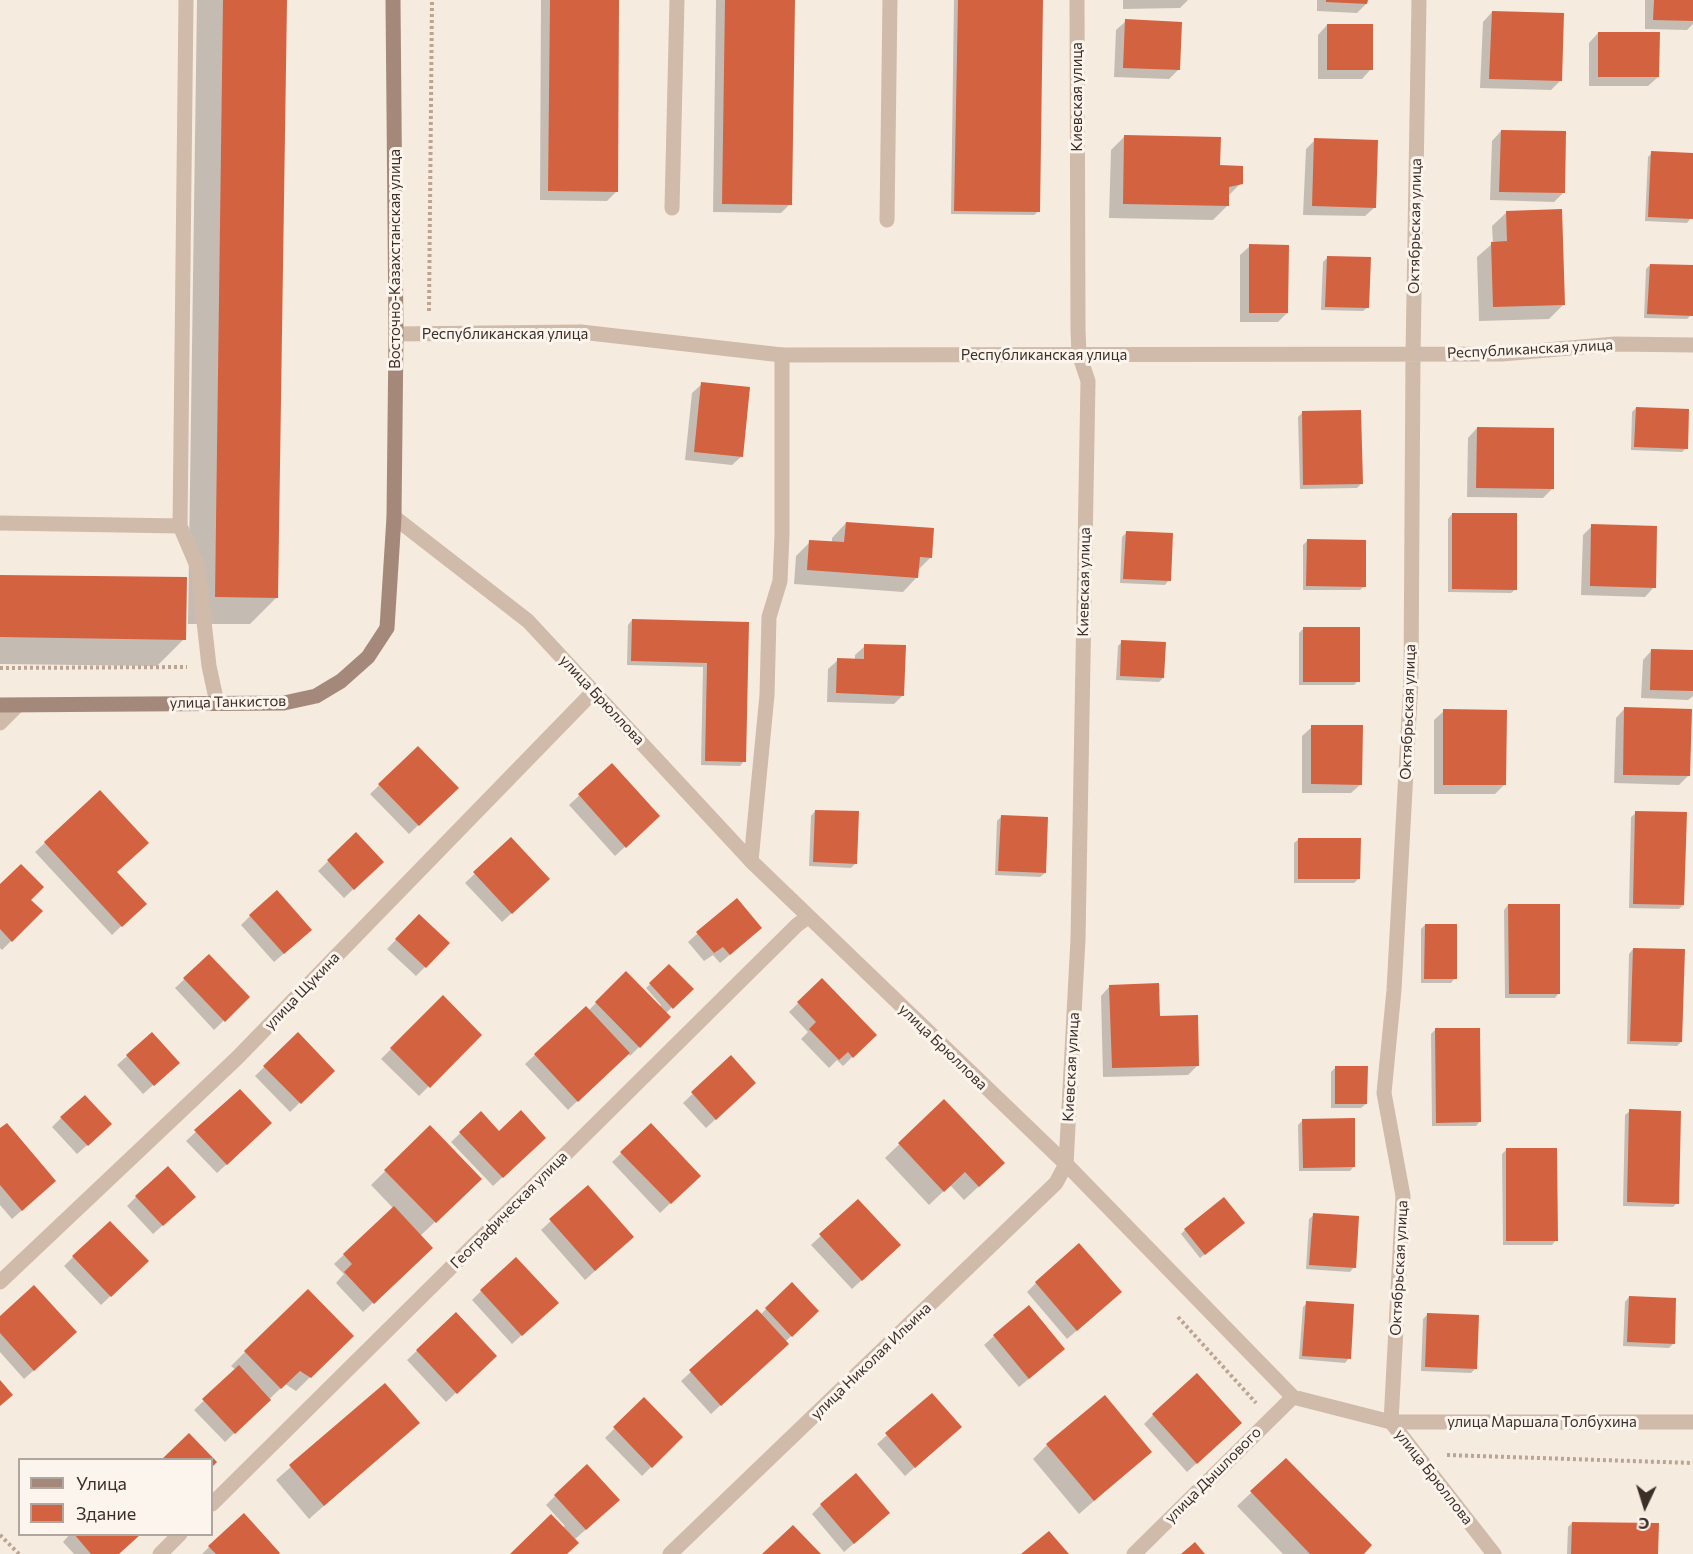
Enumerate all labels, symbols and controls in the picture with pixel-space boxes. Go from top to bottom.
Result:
street label: Киевская улица [1068,42,1086,152]
street label: Восточно-Казахстанская улица [386,149,404,369]
street label: Октябрьская улица [1405,158,1425,294]
street label: Республиканская улица [422,325,588,343]
street label: Республиканская улица [1446,336,1614,362]
street label: Республиканская улица [961,346,1127,364]
street label: Киевская улица [1074,527,1094,637]
street label: Октябрьская улица [1397,644,1419,780]
street label: улица Брюллова [556,651,648,749]
street label: улица Танкистов [170,692,286,712]
street label: улица Щукина [261,949,343,1033]
street label: улица Брюллова [895,1000,991,1094]
street label: Киевская улица [1059,1012,1083,1122]
street label: Географическая улица [447,1148,571,1272]
street label: Октябрьская улица [1386,1200,1412,1336]
street label: улица Николая Ильина [807,1299,935,1423]
street label: улица Маршала Толбухина [1447,1413,1637,1431]
street label: улица Дышлового [1161,1423,1265,1527]
street label: улица Брюллова [1391,1426,1477,1528]
legend [18,1458,213,1536]
text: Улица [76,1472,127,1494]
north arrow [1615,1476,1675,1536]
text: Здание [76,1502,136,1524]
text: С [1638,1515,1650,1534]

